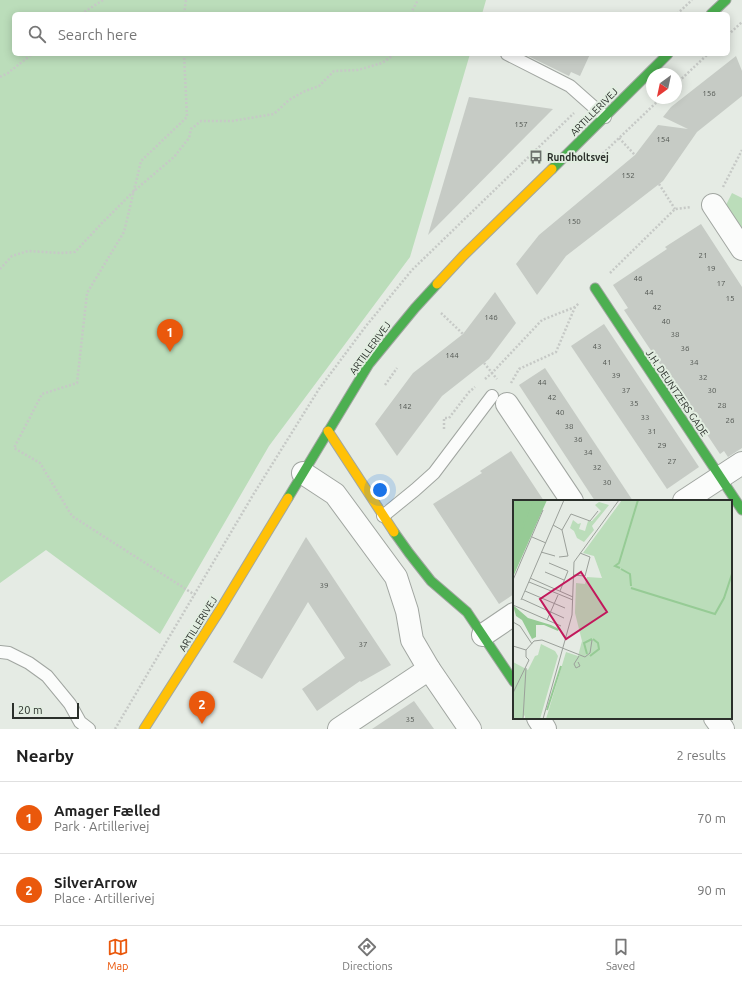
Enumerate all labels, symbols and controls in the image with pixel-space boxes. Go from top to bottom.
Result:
search box [12,12,730,56]
icon: search [26,23,48,45]
text: Search here [58,26,137,43]
north arrow [646,68,682,104]
street label: ARTILLERIVEJ [568,86,620,138]
house number: 156 [702,89,716,98]
house number: 157 [514,120,528,129]
house number: 154 [656,135,670,144]
bus stop icon: Rundholtsvej [528,149,544,165]
place label: Rundholtsvej [547,152,609,163]
house number: 152 [621,171,635,180]
house number: 150 [567,217,581,226]
house number: 21 [698,251,708,260]
house number: 19 [706,264,716,273]
house number: 46 [633,274,643,283]
house number: 17 [716,279,726,288]
house number: 44 [644,288,654,297]
house number: 15 [725,294,735,303]
house number: 42 [652,303,662,312]
house number: 146 [484,313,498,322]
house number: 40 [661,317,671,326]
pin: 1 [157,319,183,352]
street label: ARTILLERIVEJ [347,319,393,377]
house number: 38 [670,330,680,339]
house number: 43 [592,342,602,351]
house number: 36 [680,344,690,353]
street label: J.H. DEUNTZERS GADE [644,348,710,439]
house number: 144 [445,351,459,360]
house number: 41 [602,358,612,367]
house number: 34 [689,358,699,367]
house number: 39 [611,371,621,380]
house number: 32 [698,373,708,382]
house number: 44 [537,378,547,387]
house number: 37 [621,386,631,395]
house number: 30 [707,386,717,395]
house number: 42 [547,393,557,402]
house number: 35 [629,399,639,408]
house number: 28 [717,401,727,410]
house number: 142 [398,402,412,411]
house number: 40 [555,408,565,417]
house number: 33 [640,413,650,422]
house number: 26 [725,416,735,425]
house number: 38 [564,422,574,431]
house number: 31 [647,427,657,436]
house number: 36 [573,435,583,444]
house number: 29 [657,441,667,450]
house number: 34 [583,448,593,457]
house number: 27 [667,457,677,466]
house number: 32 [592,463,602,472]
house number: 30 [602,478,612,487]
your location [370,480,390,500]
inset map [513,500,732,719]
house number: 39 [319,581,329,590]
street label: ARTILLERIVEJ [177,595,219,653]
house number: 37 [358,640,368,649]
pin: 2 [189,691,215,724]
scale bar [12,701,79,720]
text: 20 m [18,704,42,716]
house number: 35 [405,715,415,724]
text: Nearby [16,746,74,765]
text: 2 results [676,748,726,762]
text: Amager Fælled [54,802,161,819]
text: 1 [25,811,33,825]
text: 70 m [697,811,726,825]
text: Park · Artillerivej [54,819,149,833]
text: SilverArrow [54,874,137,891]
text: 2 [25,883,33,897]
text: 90 m [697,883,726,897]
text: Place · Artillerivej [54,891,155,905]
tab: Map [107,936,129,972]
tab: Directions [342,936,392,972]
tab: Saved [606,936,635,972]

